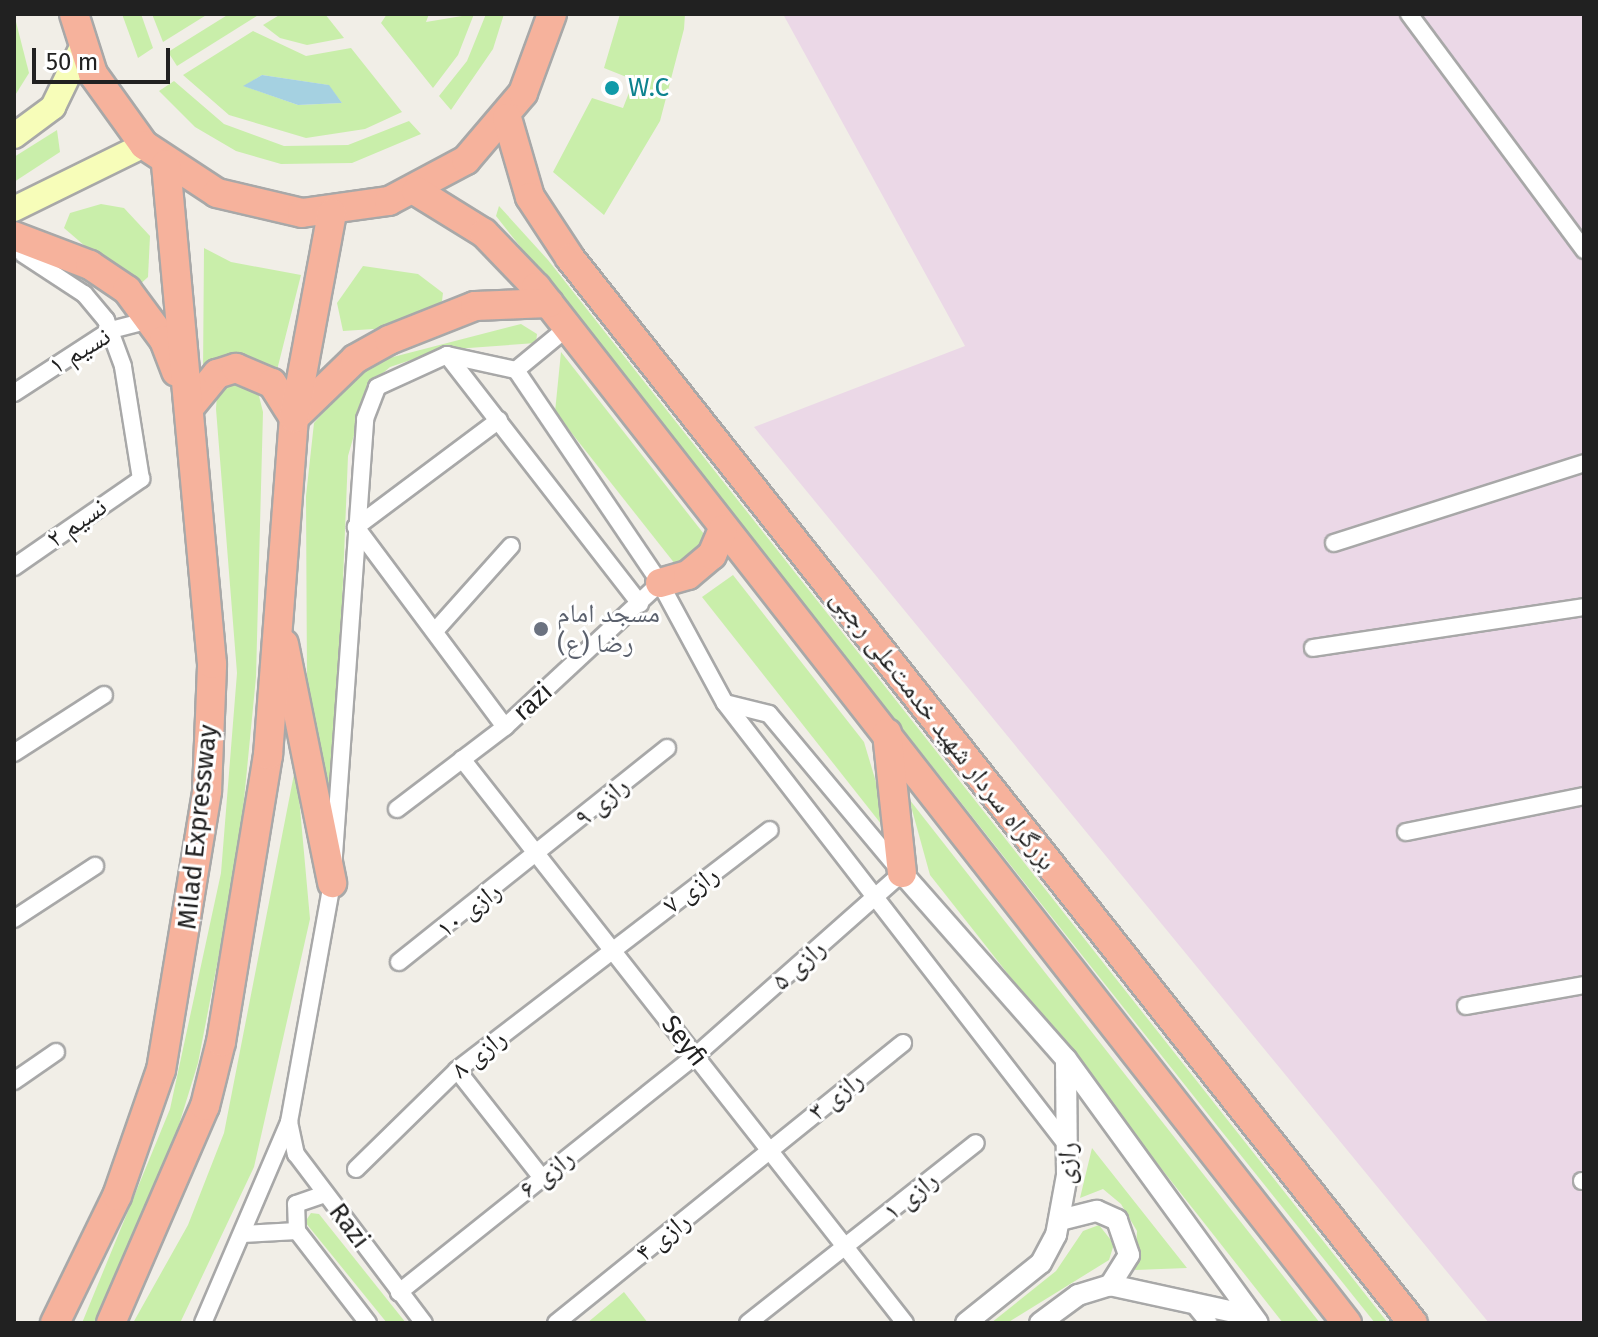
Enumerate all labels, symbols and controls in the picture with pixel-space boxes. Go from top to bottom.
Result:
scale bar [36,32,174,82]
text: 50 m [46,48,98,76]
place label: W.C [628,72,669,104]
marker: W.C [603,79,621,97]
street label: نسیم ۱ [44,321,116,381]
street label: نسیم ۲ [41,491,113,555]
street label: بزرگراه سردار شهید خدمت‌علی رجبی [824,583,1062,877]
place label: مسجد امام رضا (ع) [557,598,660,660]
marker: مسجد امام رضا (ع) [532,620,550,638]
street label: razi [507,676,559,728]
street label: Milad Expressway [172,723,224,931]
street label: رازی ۹ [569,770,635,834]
street label: رازی ۷ [657,859,725,921]
street label: رازی ۱۰ [431,875,507,945]
street label: رازی ۵ [766,933,832,997]
street label: Seyfi [654,1009,714,1073]
street label: رازی ۸ [446,1023,512,1085]
street label: رازی ۳ [803,1065,869,1127]
street label: رازی [1050,1141,1084,1185]
street label: رازی ۶ [514,1143,580,1205]
street label: رازی ۱ [878,1165,944,1227]
street label: Razi [322,1197,376,1255]
street label: رازی ۴ [630,1206,696,1268]

